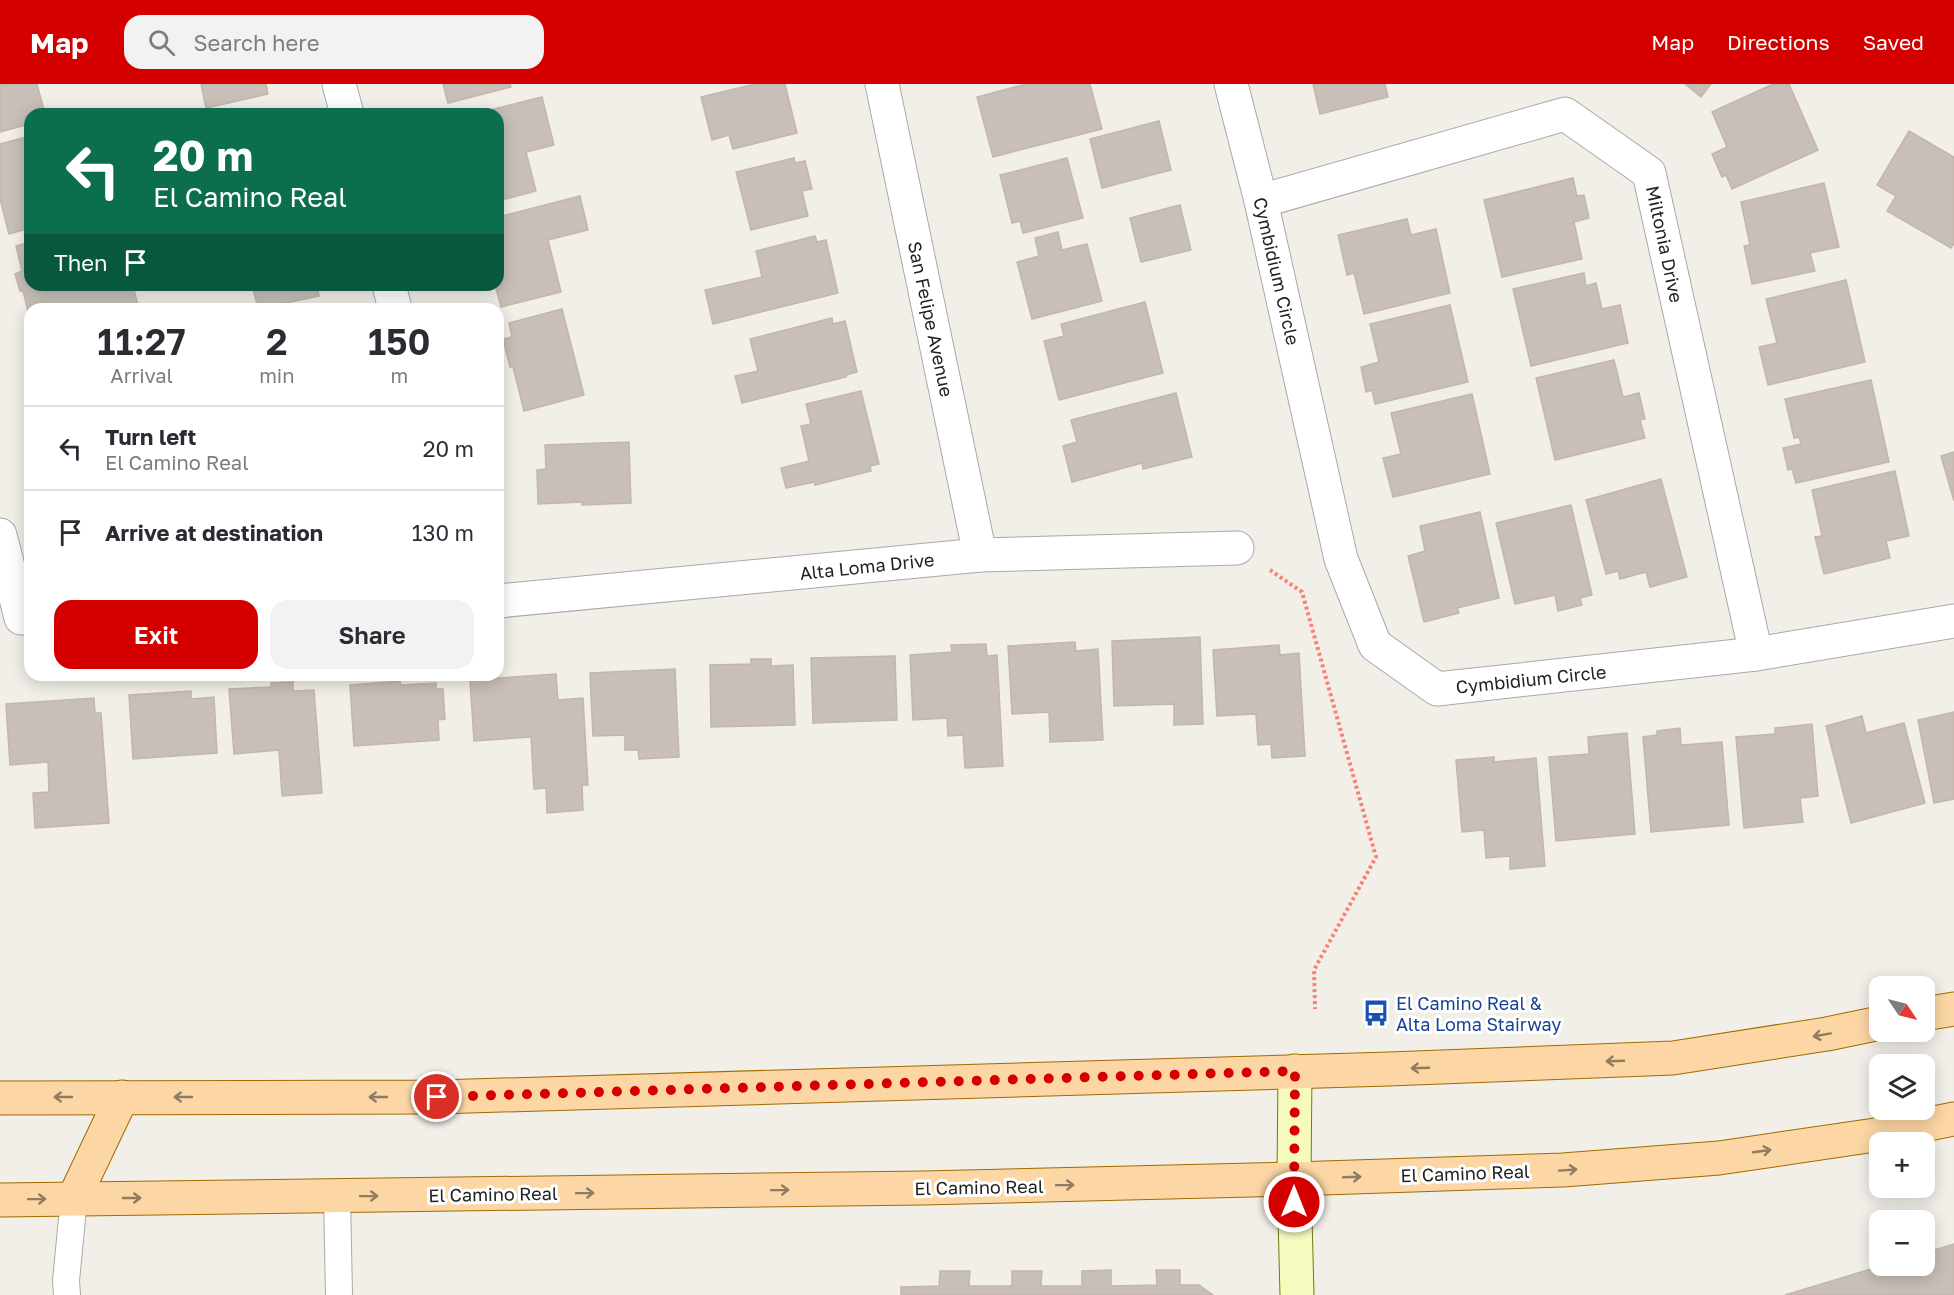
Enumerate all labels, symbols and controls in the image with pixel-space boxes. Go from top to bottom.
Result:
search box [124,15,544,69]
text: Map [30,26,88,59]
icon: search [145,26,178,59]
text: Search here [193,29,319,56]
text: Map [1651,29,1694,55]
text: Directions [1727,29,1830,55]
text: Saved [1863,29,1924,55]
text: 20 m [153,130,253,180]
icon: left [54,132,132,210]
text: El Camino Real [153,181,347,213]
street label: Miltonia Drive [1642,184,1688,304]
street label: Cymbidium Circle [1249,195,1305,347]
street label: San Felipe Avenue [904,239,958,399]
icon: arrive [119,246,152,279]
text: Then [54,249,107,276]
text: 11:27 [97,320,186,363]
text: 2 [266,320,288,363]
text: 150 [368,320,431,363]
text: Arrival [110,363,173,387]
text: min [259,363,295,387]
text: m [390,363,408,387]
text: Turn left [105,423,196,450]
icon: left [54,432,87,465]
text: 20 m [423,435,474,462]
text: El Camino Real [105,450,249,474]
icon: arrive [54,516,87,549]
text: Arrive at destination [105,519,323,546]
text: 130 m [412,519,474,546]
street label: Alta Loma Drive [799,548,935,584]
button: Exit [54,600,258,669]
button: Share [270,600,474,669]
street label: Cymbidium Circle [1455,660,1607,698]
north arrow [1869,976,1935,1042]
map controls [1869,976,1935,1276]
place label: El Camino Real & Alta Loma Stairway [1396,992,1561,1035]
bus stop icon: El Camino Real & Alta Loma Stairway [1361,998,1391,1028]
one-way arrow [1813,1029,1832,1040]
button: layers [1869,1054,1935,1120]
one-way arrow [1606,1055,1626,1066]
one-way arrow [1411,1062,1431,1074]
pin [411,1071,462,1122]
icon: arrive [420,1080,453,1113]
one-way arrow [174,1091,194,1103]
one-way arrow [369,1091,389,1103]
one-way arrow [54,1092,74,1103]
button: + [1869,1132,1935,1198]
one-way arrow [1752,1146,1772,1157]
street label: El Camino Real [1400,1160,1530,1186]
one-way arrow [1558,1164,1578,1175]
position arrow [1262,1170,1326,1234]
one-way arrow [1342,1172,1362,1183]
street label: El Camino Real [914,1175,1044,1199]
one-way arrow [1055,1179,1075,1190]
street label: El Camino Real [428,1182,558,1206]
one-way arrow [770,1184,790,1196]
one-way arrow [575,1187,595,1199]
one-way arrow [359,1190,379,1202]
one-way arrow [122,1192,142,1204]
one-way arrow [26,1193,46,1205]
button: − [1869,1210,1935,1276]

